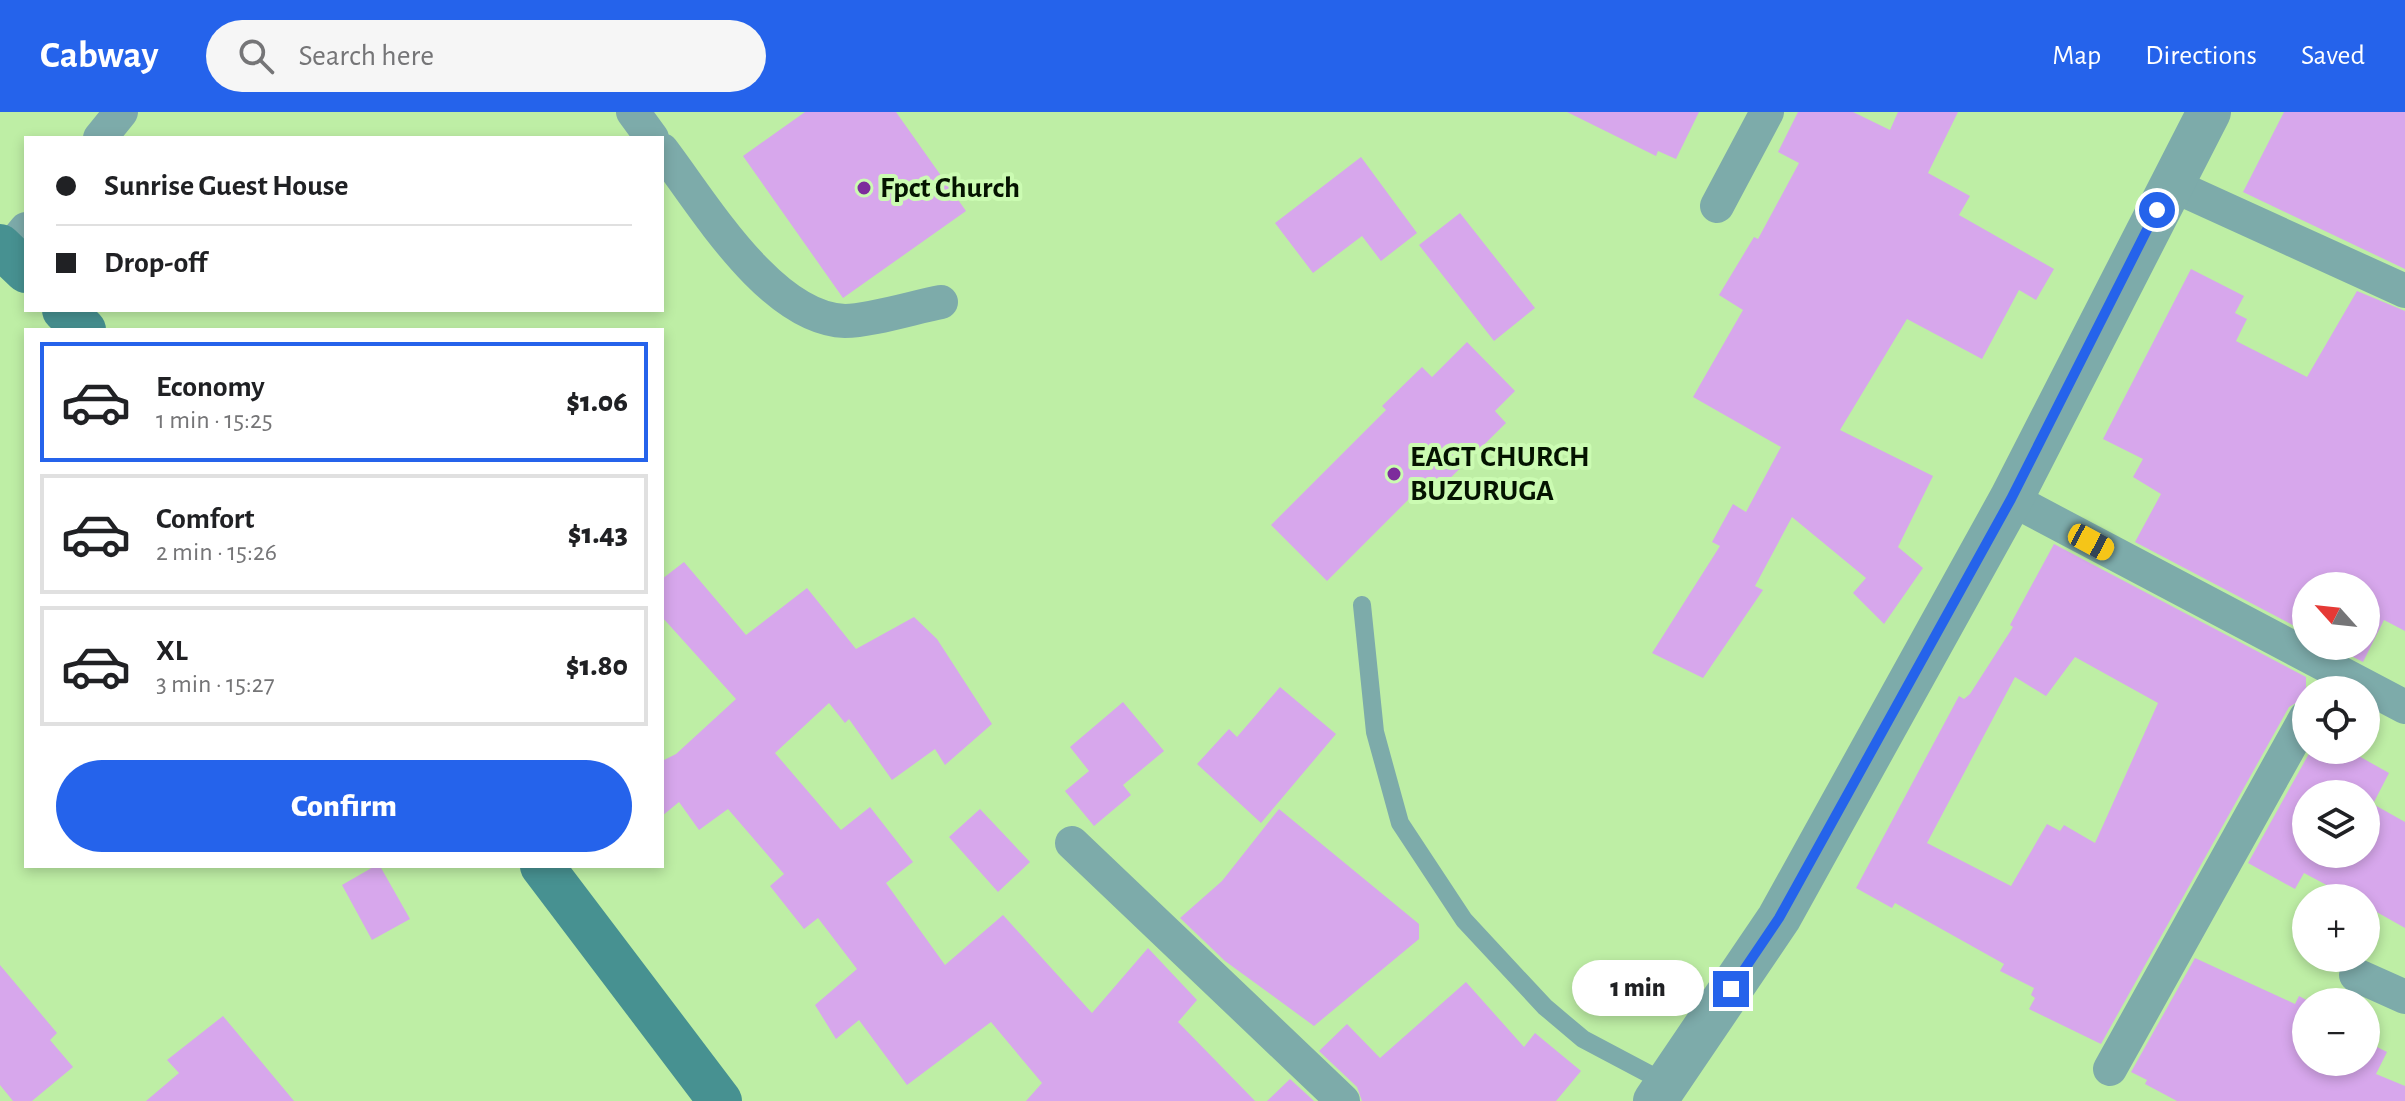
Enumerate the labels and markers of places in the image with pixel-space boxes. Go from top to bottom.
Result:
place label: Fpct Church [880,173,1020,203]
marker: Fpct Church [855,179,873,197]
place label: EAGT CHURCH BUZURUGA [1410,442,1590,506]
marker: EAGT CHURCH BUZURUGA [1385,465,1403,483]

